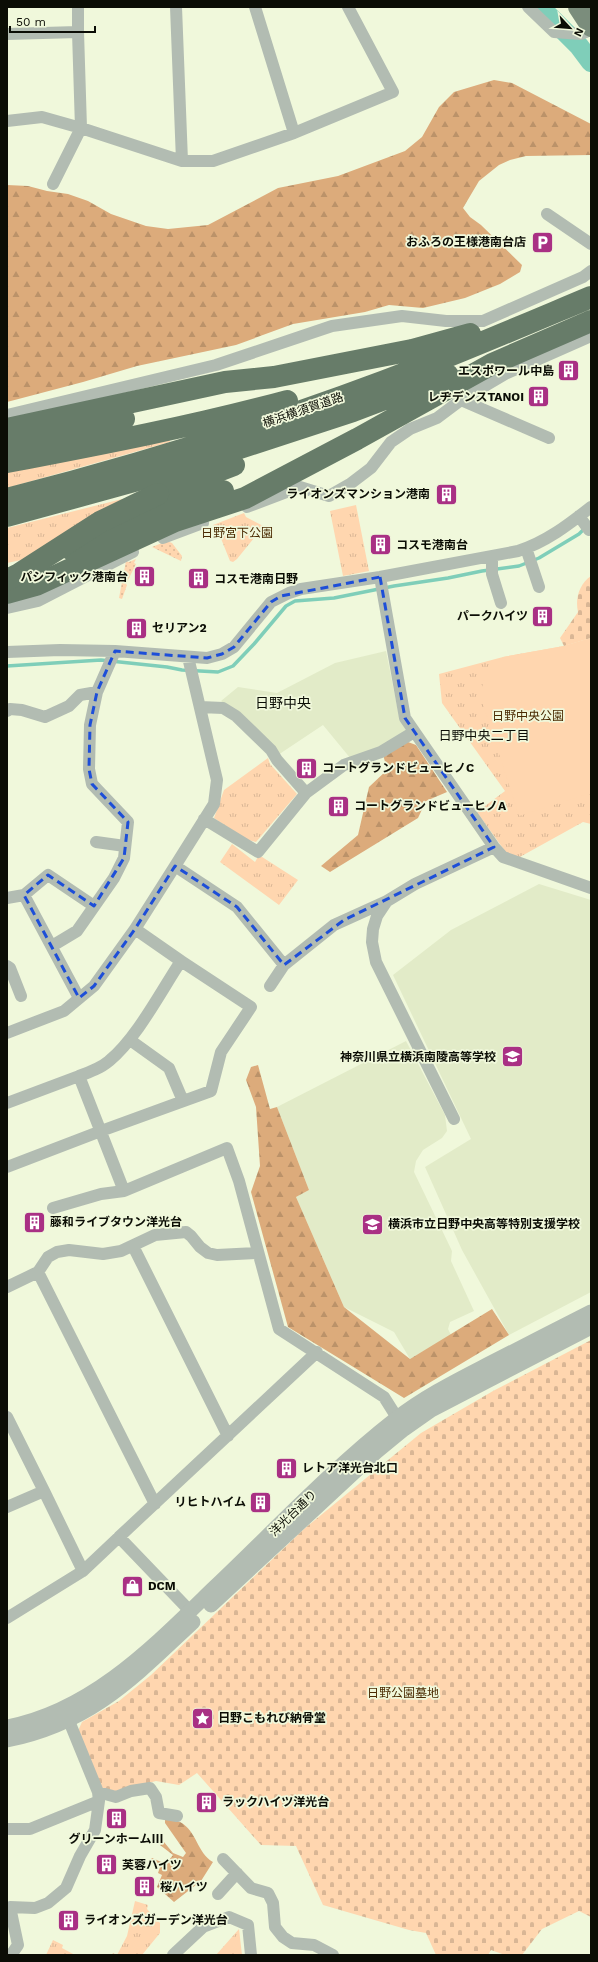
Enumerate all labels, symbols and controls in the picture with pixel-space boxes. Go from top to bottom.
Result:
scale bar [10,8,95,34]
north arrow [550,8,590,48]
text: 50 m [16,15,46,29]
text: N [571,26,586,39]
parking icon: おふろの王様港南台店 [529,229,555,255]
place label: おふろの王様港南台店 [406,235,526,249]
building icon: エスポワール中島 [556,358,582,384]
place label: エスポワール中島 [458,364,554,378]
building icon: レヂデンスTANOI [526,384,552,410]
street label: 横浜横須賀道路 [261,390,345,430]
place label: レヂデンスTANOI [428,390,524,404]
building icon: ライオンズマンション港南 [433,481,459,507]
place label: ライオンズマンション港南 [286,487,430,501]
park label: 日野宮下公園 [201,526,273,540]
building icon: コスモ港南台 [368,532,394,558]
place label: コスモ港南台 [396,538,468,552]
building icon: パシフィック港南台 [131,564,157,590]
building icon: コスモ港南日野 [186,566,212,592]
place label: パシフィック港南台 [20,570,128,584]
place label: コスモ港南日野 [214,572,298,586]
building icon: パークハイツ [530,603,556,629]
place label: パークハイツ [457,609,528,623]
building icon: セリアン2 [124,615,150,641]
place label: セリアン2 [152,621,207,635]
district label: 日野中央 [255,695,311,711]
park label: 日野中央公園 [492,709,564,723]
district label: 日野中央二丁目 [438,728,530,743]
building icon: コートグランドビューヒノC [294,755,320,781]
place label: コートグランドビューヒノC [322,761,474,775]
building icon: コートグランドビューヒノA [326,793,352,819]
place label: コートグランドビューヒノA [354,799,507,813]
school or university icon: 神奈川県立横浜南陵高等学校 [499,1044,525,1070]
place label: 神奈川県立横浜南陵高等学校 [340,1050,496,1064]
building icon: 藤和ライブタウン洋光台 [21,1209,47,1235]
school or university icon: 横浜市立日野中央高等特別支援学校 [360,1211,386,1237]
place label: 藤和ライブタウン洋光台 [50,1215,182,1229]
place label: 横浜市立日野中央高等特別支援学校 [388,1217,580,1231]
building icon: レトア洋光台北口 [274,1455,300,1481]
place label: レトア洋光台北口 [302,1461,398,1475]
street label: 洋光台通り [267,1487,319,1539]
building icon: リヒトハイム [248,1489,274,1515]
place label: リヒトハイム [174,1495,246,1509]
shop icon: DCM [120,1573,146,1599]
place label: DCM [148,1579,176,1593]
park label: 日野公園墓地 [367,1686,439,1700]
place icon: 日野こもれび納骨堂 [190,1705,216,1731]
place label: 日野こもれび納骨堂 [218,1711,326,1725]
building icon: ラックハイツ洋光台 [193,1789,219,1815]
place label: ラックハイツ洋光台 [222,1795,329,1809]
building icon: グリーンホームⅢ [103,1805,129,1831]
place label: グリーンホームⅢ [68,1832,164,1846]
building icon: 芙蓉ハイツ [94,1852,120,1878]
place label: 芙蓉ハイツ [122,1858,182,1872]
building icon: 桜ハイツ [132,1874,158,1900]
place label: 桜ハイツ [160,1880,208,1894]
building icon: ライオンズガーデン洋光台 [55,1907,81,1933]
place label: ライオンズガーデン洋光台 [84,1913,228,1927]

